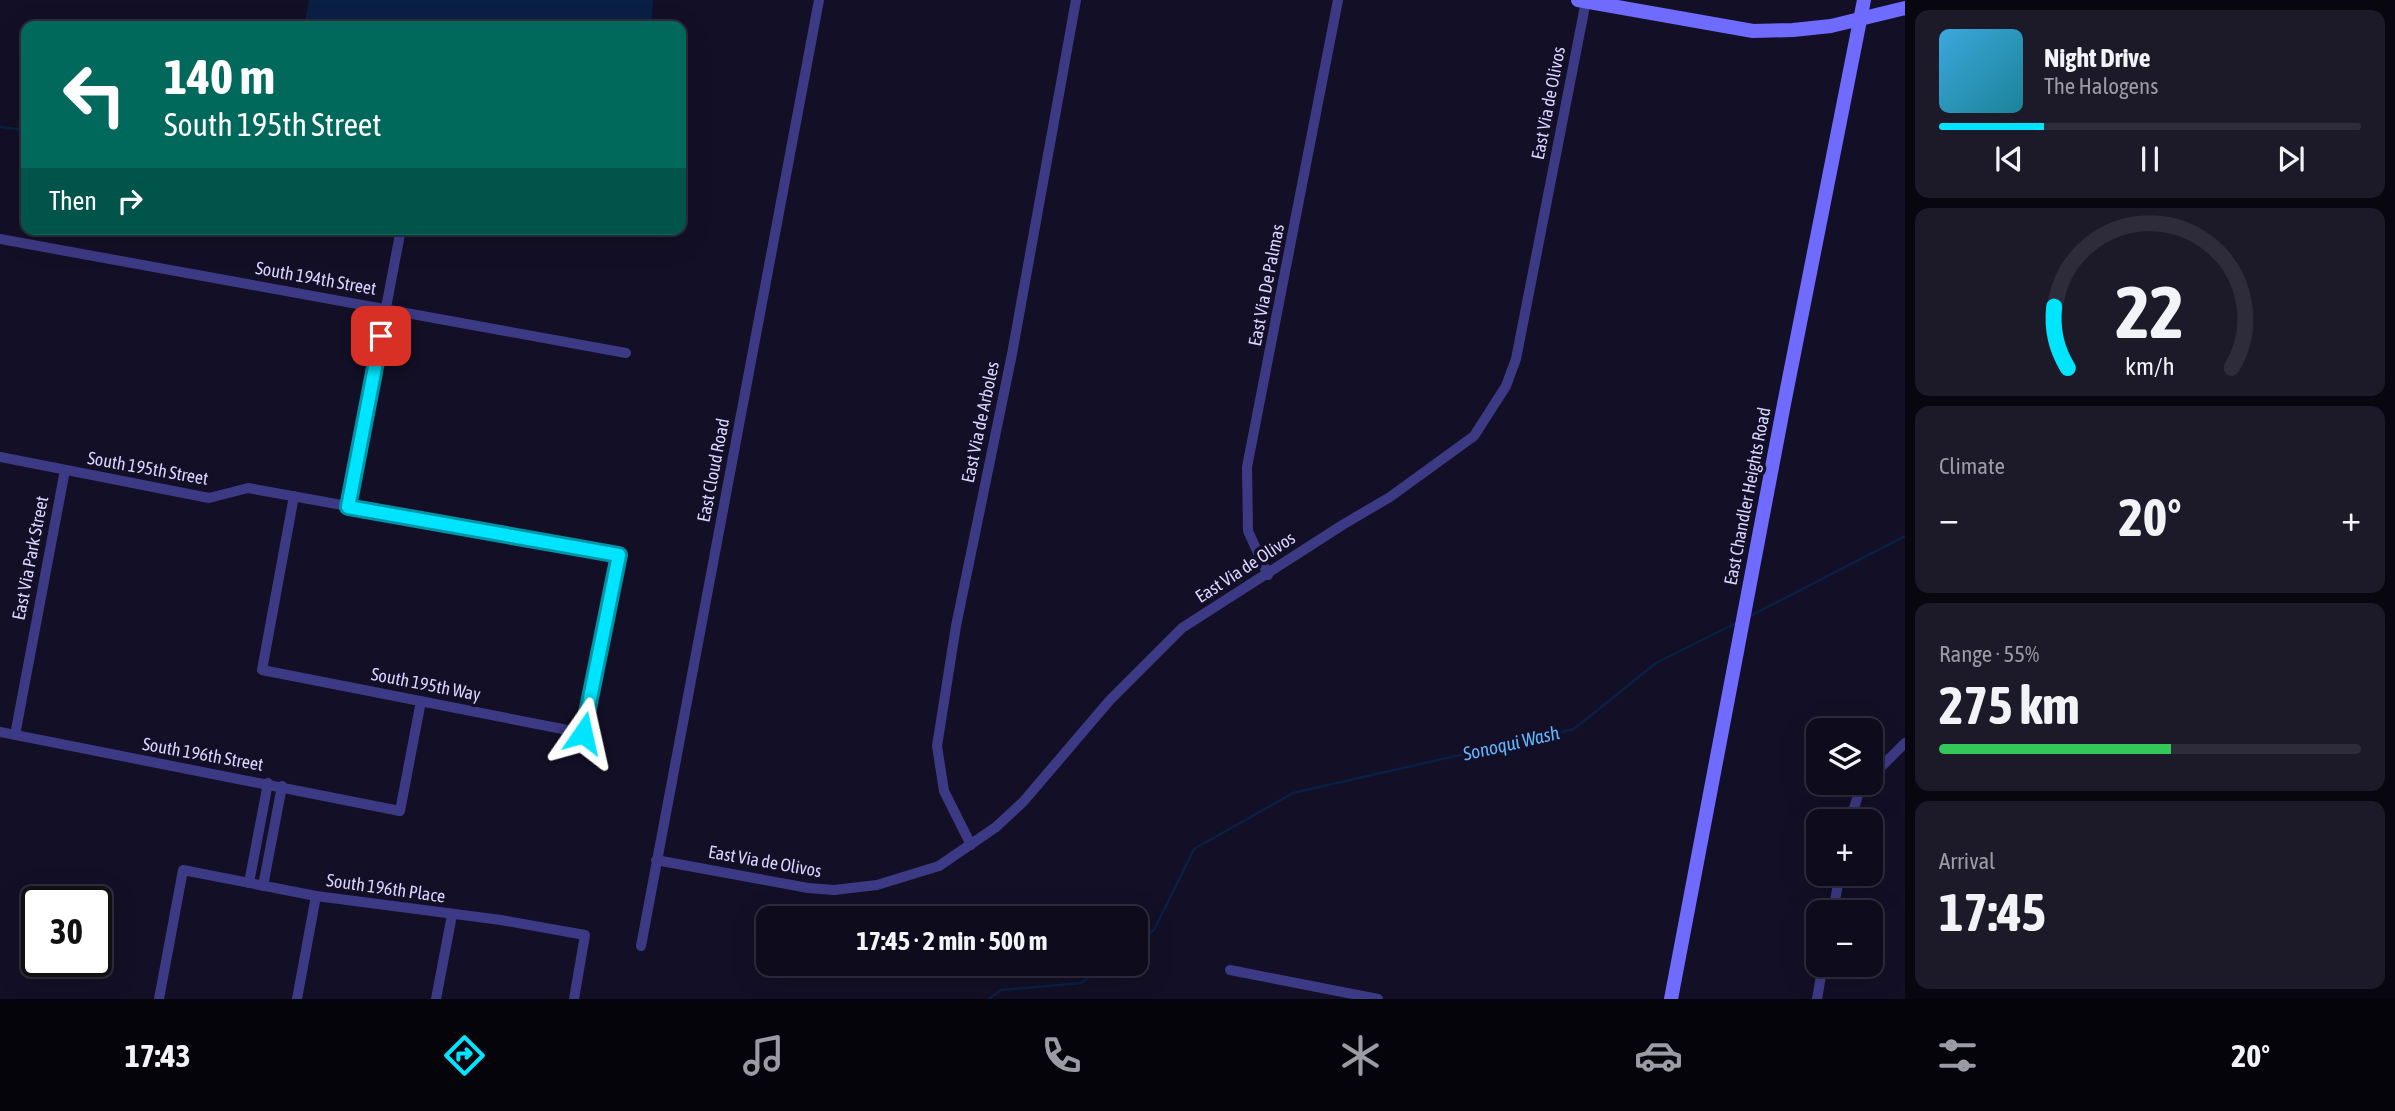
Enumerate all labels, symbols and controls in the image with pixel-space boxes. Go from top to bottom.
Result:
text: Night Drive [2044,43,2151,73]
street label: East Via de Olivos [1527,45,1569,161]
text: 140 m [164,48,275,104]
icon: left [49,49,140,140]
text: The Halogens [2044,73,2158,99]
text: South 195th Street [164,106,382,143]
icon: previous [1990,140,2028,178]
icon: pause [2131,140,2169,178]
icon: next [2272,140,2310,178]
icon: right [111,182,149,220]
text: Then [49,186,97,216]
street label: East Via De Palmas [1244,222,1288,348]
street label: South 194th Street [254,257,378,299]
text: 22 [2116,270,2184,353]
pin [351,306,411,366]
icon: arrive [362,317,400,355]
text: km/h [2125,351,2175,379]
street label: East Via de Arboles [957,360,1003,484]
street label: East Chandler Heights Road [1719,405,1775,587]
street label: East Cloud Road [693,416,733,524]
street label: South 195th Street [86,447,210,489]
text: Climate [1939,453,2005,479]
text: 20° [2118,487,2182,547]
street label: East Via Park Street [8,494,52,622]
text: − [1939,496,1959,539]
text: + [2341,496,2361,539]
street label: East Via de Olivos [1191,527,1299,607]
text: Range · 55% [1939,641,2039,667]
street label: South 195th Way [369,663,483,705]
text: 275 km [1939,675,2080,735]
position arrow [546,696,620,770]
map controls [1806,718,1883,977]
button: layers [1806,718,1883,795]
water label: Sonoqui Wash [1460,721,1561,765]
street label: South 196th Street [141,733,265,775]
button: + [1806,809,1883,886]
street label: East Via de Olivos [707,841,823,881]
text: Arrival [1939,848,1995,874]
street label: South 196th Place [325,869,447,907]
text: 17:45 [1939,882,2046,942]
speed limit sign: 30 [21,886,112,977]
button: − [1806,900,1883,977]
text: 17:45 · 2 min · 500 m [857,926,1047,956]
icon: directions [440,1031,489,1080]
icon: music [739,1031,788,1080]
icon: phone [1037,1031,1086,1080]
icon: climate [1336,1031,1385,1080]
icon: car [1634,1031,1683,1080]
icon: filters [1933,1031,1982,1080]
text: 17:43 [125,1037,191,1074]
text: 20° [2231,1037,2270,1074]

